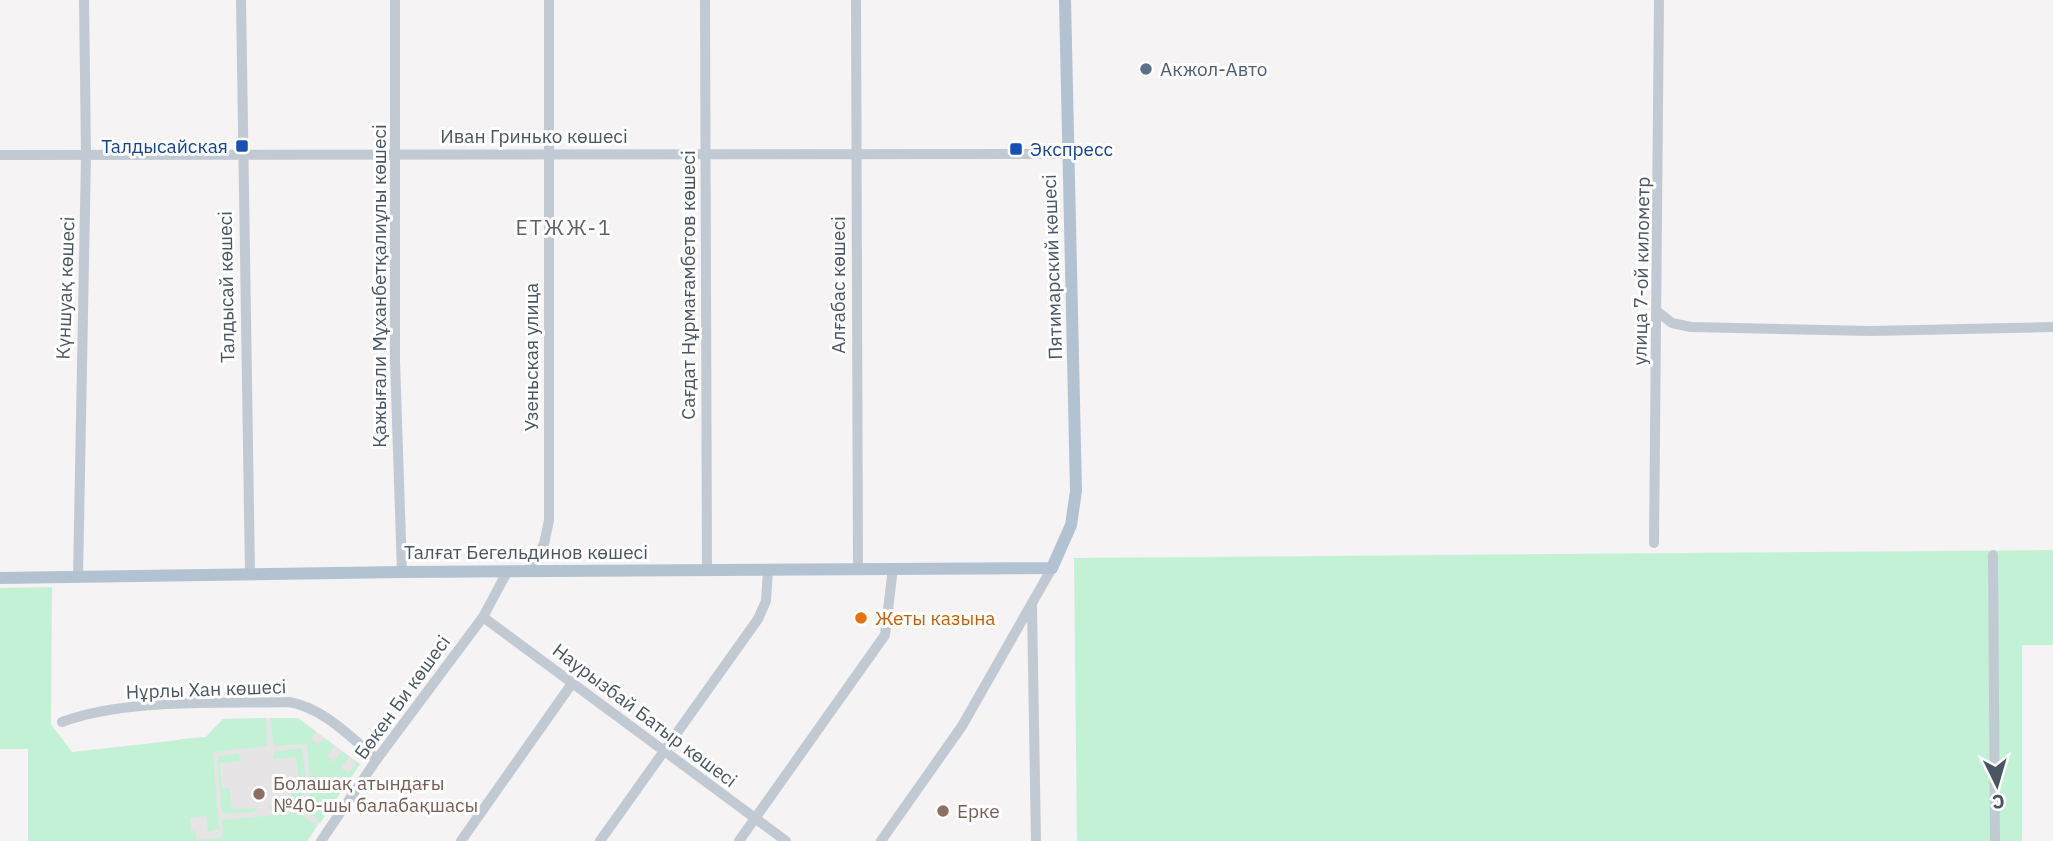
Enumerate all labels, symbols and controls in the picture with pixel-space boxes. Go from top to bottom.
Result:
place label: Акжол-Авто [1160,57,1267,81]
marker: Акжол-Авто [1138,61,1154,77]
street label: Қажығали Мұханбетқалиұлы көшесі [367,124,391,448]
street label: Иван Гринько көшесі [440,124,628,148]
place label: Талдысайская [101,134,228,158]
place label: Экспресс [1030,137,1113,161]
marker: Талдысайская [234,138,250,154]
marker: Экспресс [1008,141,1024,157]
street label: Сағдат Нұрмағамбетов көшесі [676,150,700,420]
street label: Пятимарский көшесі [1037,174,1067,360]
street label: улица 7-ой километр [1627,176,1655,366]
street label: Талдысай көшесі [213,211,239,363]
district label: ЕТЖЖ-1 [515,213,613,241]
street label: Күншуақ көшесі [51,216,79,360]
street label: Алғабас көшесі [826,216,850,354]
street label: Узеньская улица [519,283,543,431]
street label: Талғат Бегельдинов көшесі [404,540,648,564]
place label: Жеты казына [875,606,996,630]
marker: Жеты казына [853,610,869,626]
street label: Бөкен Би көшесі [349,630,455,764]
street label: Наурызбай Батыр көшесі [548,638,742,792]
street label: Нұрлы Хан көшесі [125,674,287,704]
north arrow [1962,750,2032,820]
place label: Болашақ атындағы №40-шы балабақшасы [273,771,478,817]
marker: Болашақ атындағы №40-шы балабақшасы [251,786,267,802]
text: С [1991,789,2006,814]
place label: Ерке [957,799,1000,823]
marker: Ерке [935,803,951,819]

